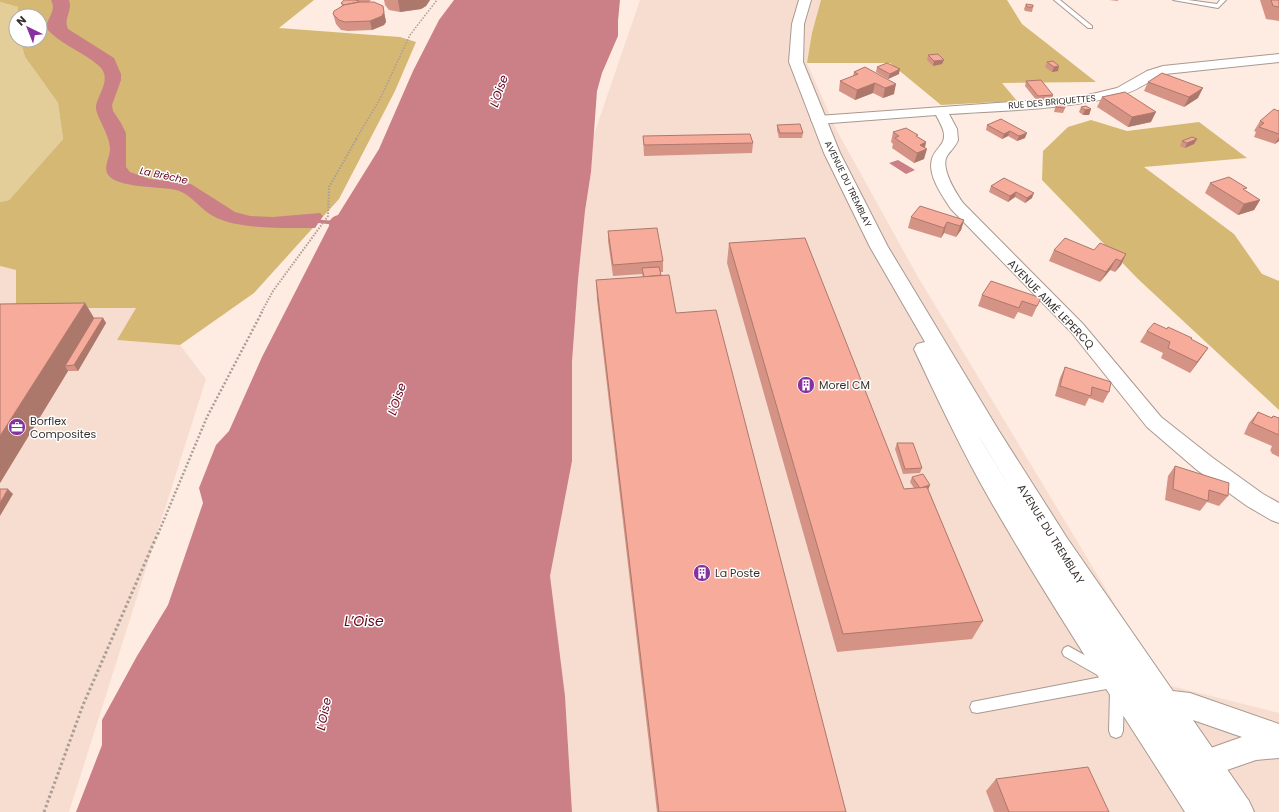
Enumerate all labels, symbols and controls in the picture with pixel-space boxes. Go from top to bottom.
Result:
north arrow [8,8,48,48]
text: N [13,12,30,29]
water label: L'Oise [485,72,512,109]
street label: RUE DES BRIQUETTES [1008,92,1096,112]
street label: AVENUE DU TREMBLAY [822,139,874,230]
water label: La Brèche [138,163,189,188]
street label: AVENUE AIMÉ LEPERCQ [1004,256,1098,352]
building icon: Morel CM [796,375,816,395]
place label: Morel CM [819,377,870,393]
water label: L'Oise [383,380,410,417]
place label: Borflex Composites [30,413,97,442]
office icon: Borflex Composites [7,417,27,437]
street label: AVENUE DU TREMBLAY [1014,481,1089,588]
building icon: La Poste [692,563,712,583]
place label: La Poste [715,565,760,581]
water label: L’Oise [344,611,384,631]
water label: L'Oise [312,695,335,732]

